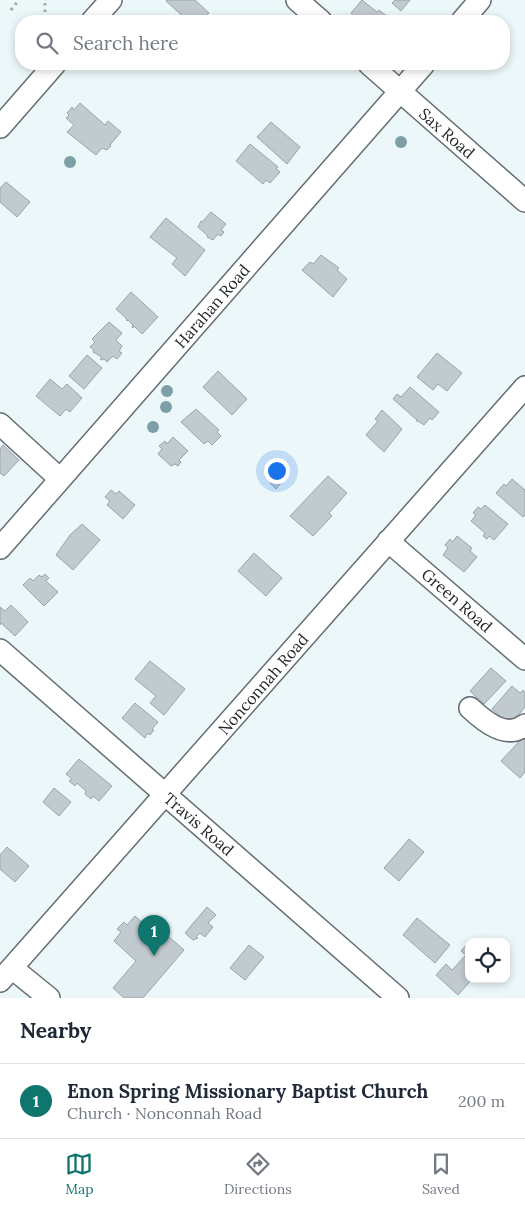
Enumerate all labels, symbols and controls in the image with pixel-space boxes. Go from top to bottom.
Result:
search box [15,15,510,70]
icon: search [33,29,61,57]
text: Search here [73,31,179,55]
street label: Sax Road [415,103,479,163]
street label: Harahan Road [170,260,254,352]
your location [264,458,290,484]
street label: Green Road [417,564,497,636]
street label: Nonconnah Road [214,629,313,739]
street label: Travis Road [160,788,238,860]
pin: 1 [138,915,170,956]
map controls [465,938,510,983]
button: locate [465,938,510,983]
text: Nearby [20,1017,91,1044]
text: Enon Spring Missionary Baptist Church [67,1079,428,1103]
text: 1 [33,1091,39,1111]
text: 200 m [458,1091,505,1111]
text: Church · Nonconnah Road [67,1103,262,1123]
tab: Map [65,1150,94,1198]
tab: Directions [224,1150,292,1198]
tab: Saved [422,1150,460,1198]

